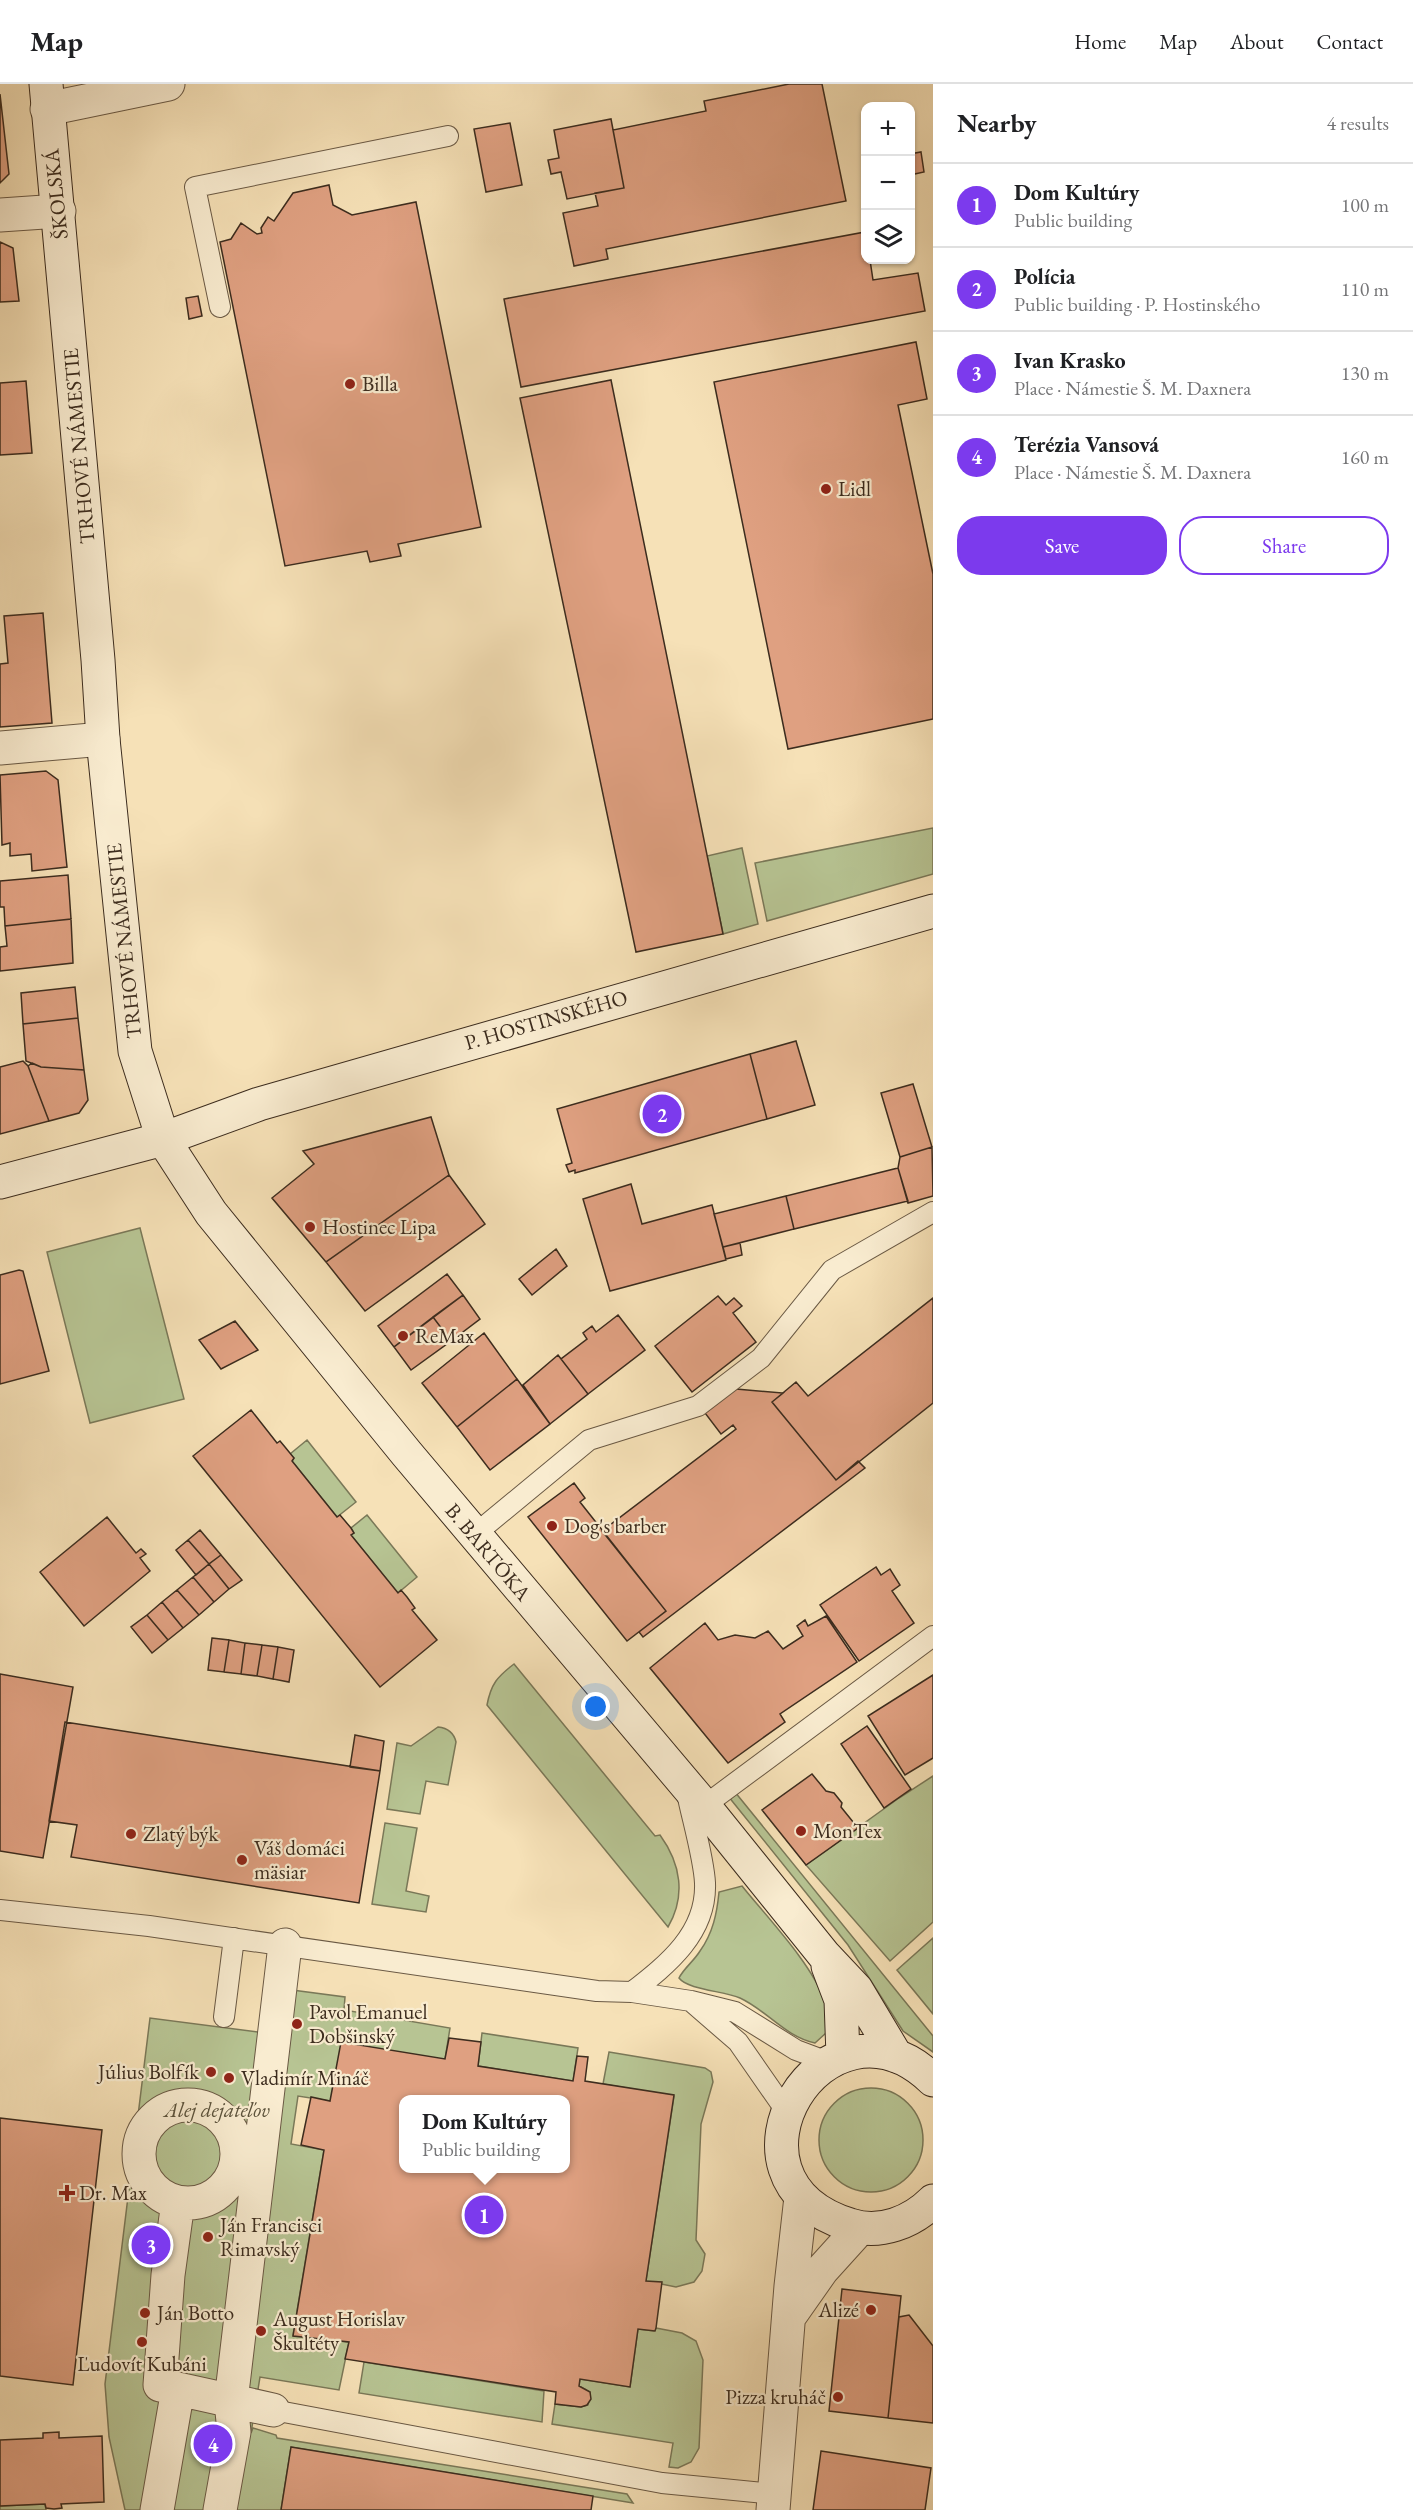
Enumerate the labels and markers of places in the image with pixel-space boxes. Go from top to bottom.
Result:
place label: Billa [362,370,399,397]
marker: Billa [343,377,357,391]
place label: Lidl [838,475,871,502]
marker: Lidl [819,482,833,496]
pin: 2 [642,1092,682,1136]
place label: Hostinec Lipa [322,1213,437,1240]
marker: Hostinec Lipa [303,1220,317,1234]
place label: ReMax [415,1322,474,1349]
marker: ReMax [396,1329,410,1343]
place label: Dog's barber [564,1512,666,1539]
marker: Dog's barber [545,1519,559,1533]
place label: MonTex [813,1817,882,1844]
place label: Zlatý býk [143,1820,220,1847]
marker: MonTex [794,1824,808,1838]
marker: Zlatý býk [124,1827,138,1841]
place label: Váš domáci mäsiar [254,1834,345,1885]
marker: Váš domáci mäsiar [235,1853,249,1867]
place label: Pavol Emanuel Dobšinský [309,1998,427,2049]
marker: Pavol Emanuel Dobšinský [290,2017,304,2031]
place label: Július Bolfík [96,2058,200,2085]
place label: Vladimír Mináč [241,2064,369,2091]
marker: Július Bolfík [204,2065,218,2079]
marker: Vladimír Mináč [222,2071,236,2085]
place label: Dr. Max [79,2179,147,2206]
marker: Dr. Max [60,2186,74,2200]
pin: 1 [464,2192,504,2238]
place label: Ján Francisci Rimavský [218,2211,322,2262]
pin: 3 [132,2222,170,2268]
marker: Ján Francisci Rimavský [201,2230,215,2244]
place label: Alizé [817,2296,859,2323]
place label: Ján Botto [155,2299,234,2326]
marker: Alizé [864,2303,878,2317]
place label: August Horislav Škultéty [272,2305,406,2356]
marker: Ján Botto [138,2306,152,2320]
marker: August Horislav Škultéty [254,2324,268,2338]
marker: Ľudovít Kubáni [135,2335,149,2349]
place label: Ľudovít Kubáni [77,2350,207,2377]
place label: Pizza kruháč [725,2383,826,2410]
marker: Pizza kruháč [831,2390,845,2404]
pin: 4 [194,2422,232,2466]

